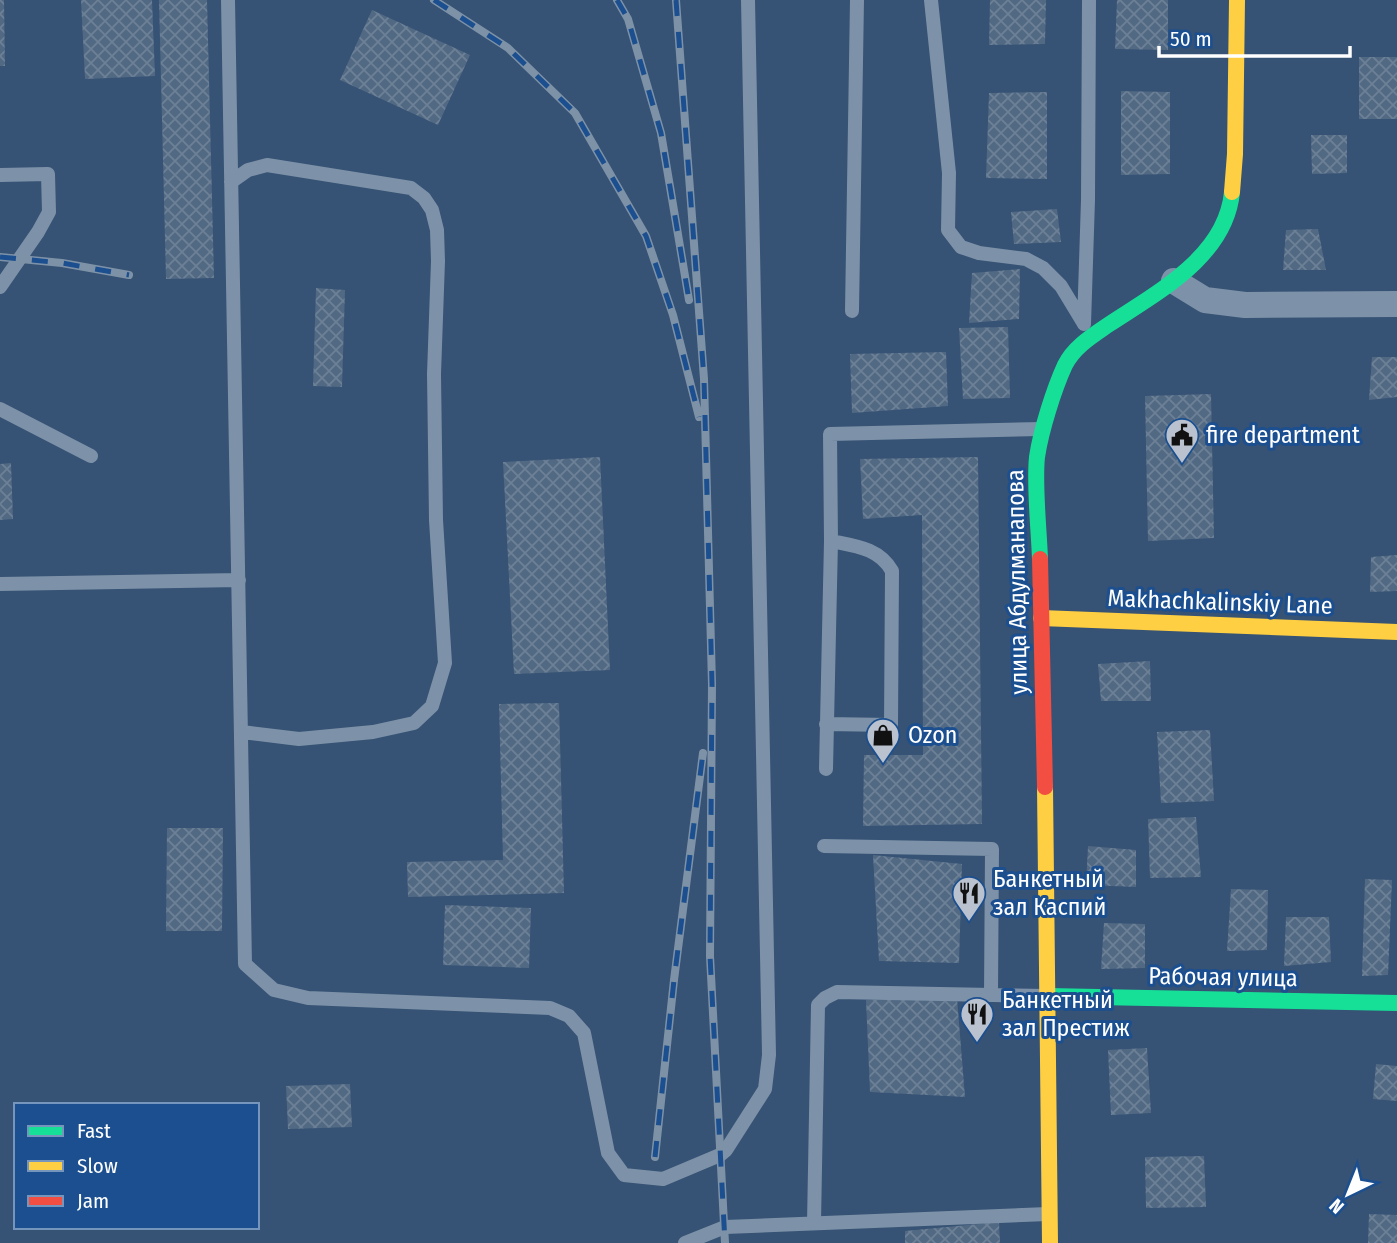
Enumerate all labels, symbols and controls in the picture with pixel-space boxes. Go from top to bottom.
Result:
scale bar [1159,14,1350,58]
text: 50 m [1170,26,1212,52]
public building icon: fire department [1163,416,1201,465]
place label: fire department [1206,421,1360,449]
street label: улица Абдулманапова [1001,469,1033,695]
street label: Makhachkalinskiy Lane [1107,584,1333,620]
shop icon: Ozon [864,716,902,765]
place label: Ozon [908,721,957,749]
place label: Банкетный зал Каспий [993,865,1106,921]
restaurant icon: Банкетный зал Каспий [950,874,988,923]
street label: Рабочая улица [1148,962,1298,992]
place label: Банкетный зал Престиж [1002,986,1130,1042]
restaurant icon: Банкетный зал Престиж [958,995,996,1044]
legend [14,1103,259,1229]
text: Fast [77,1118,111,1144]
text: Slow [77,1153,118,1179]
north arrow [1313,1159,1383,1229]
text: Jam [77,1188,109,1214]
text: N [1325,1194,1349,1218]

